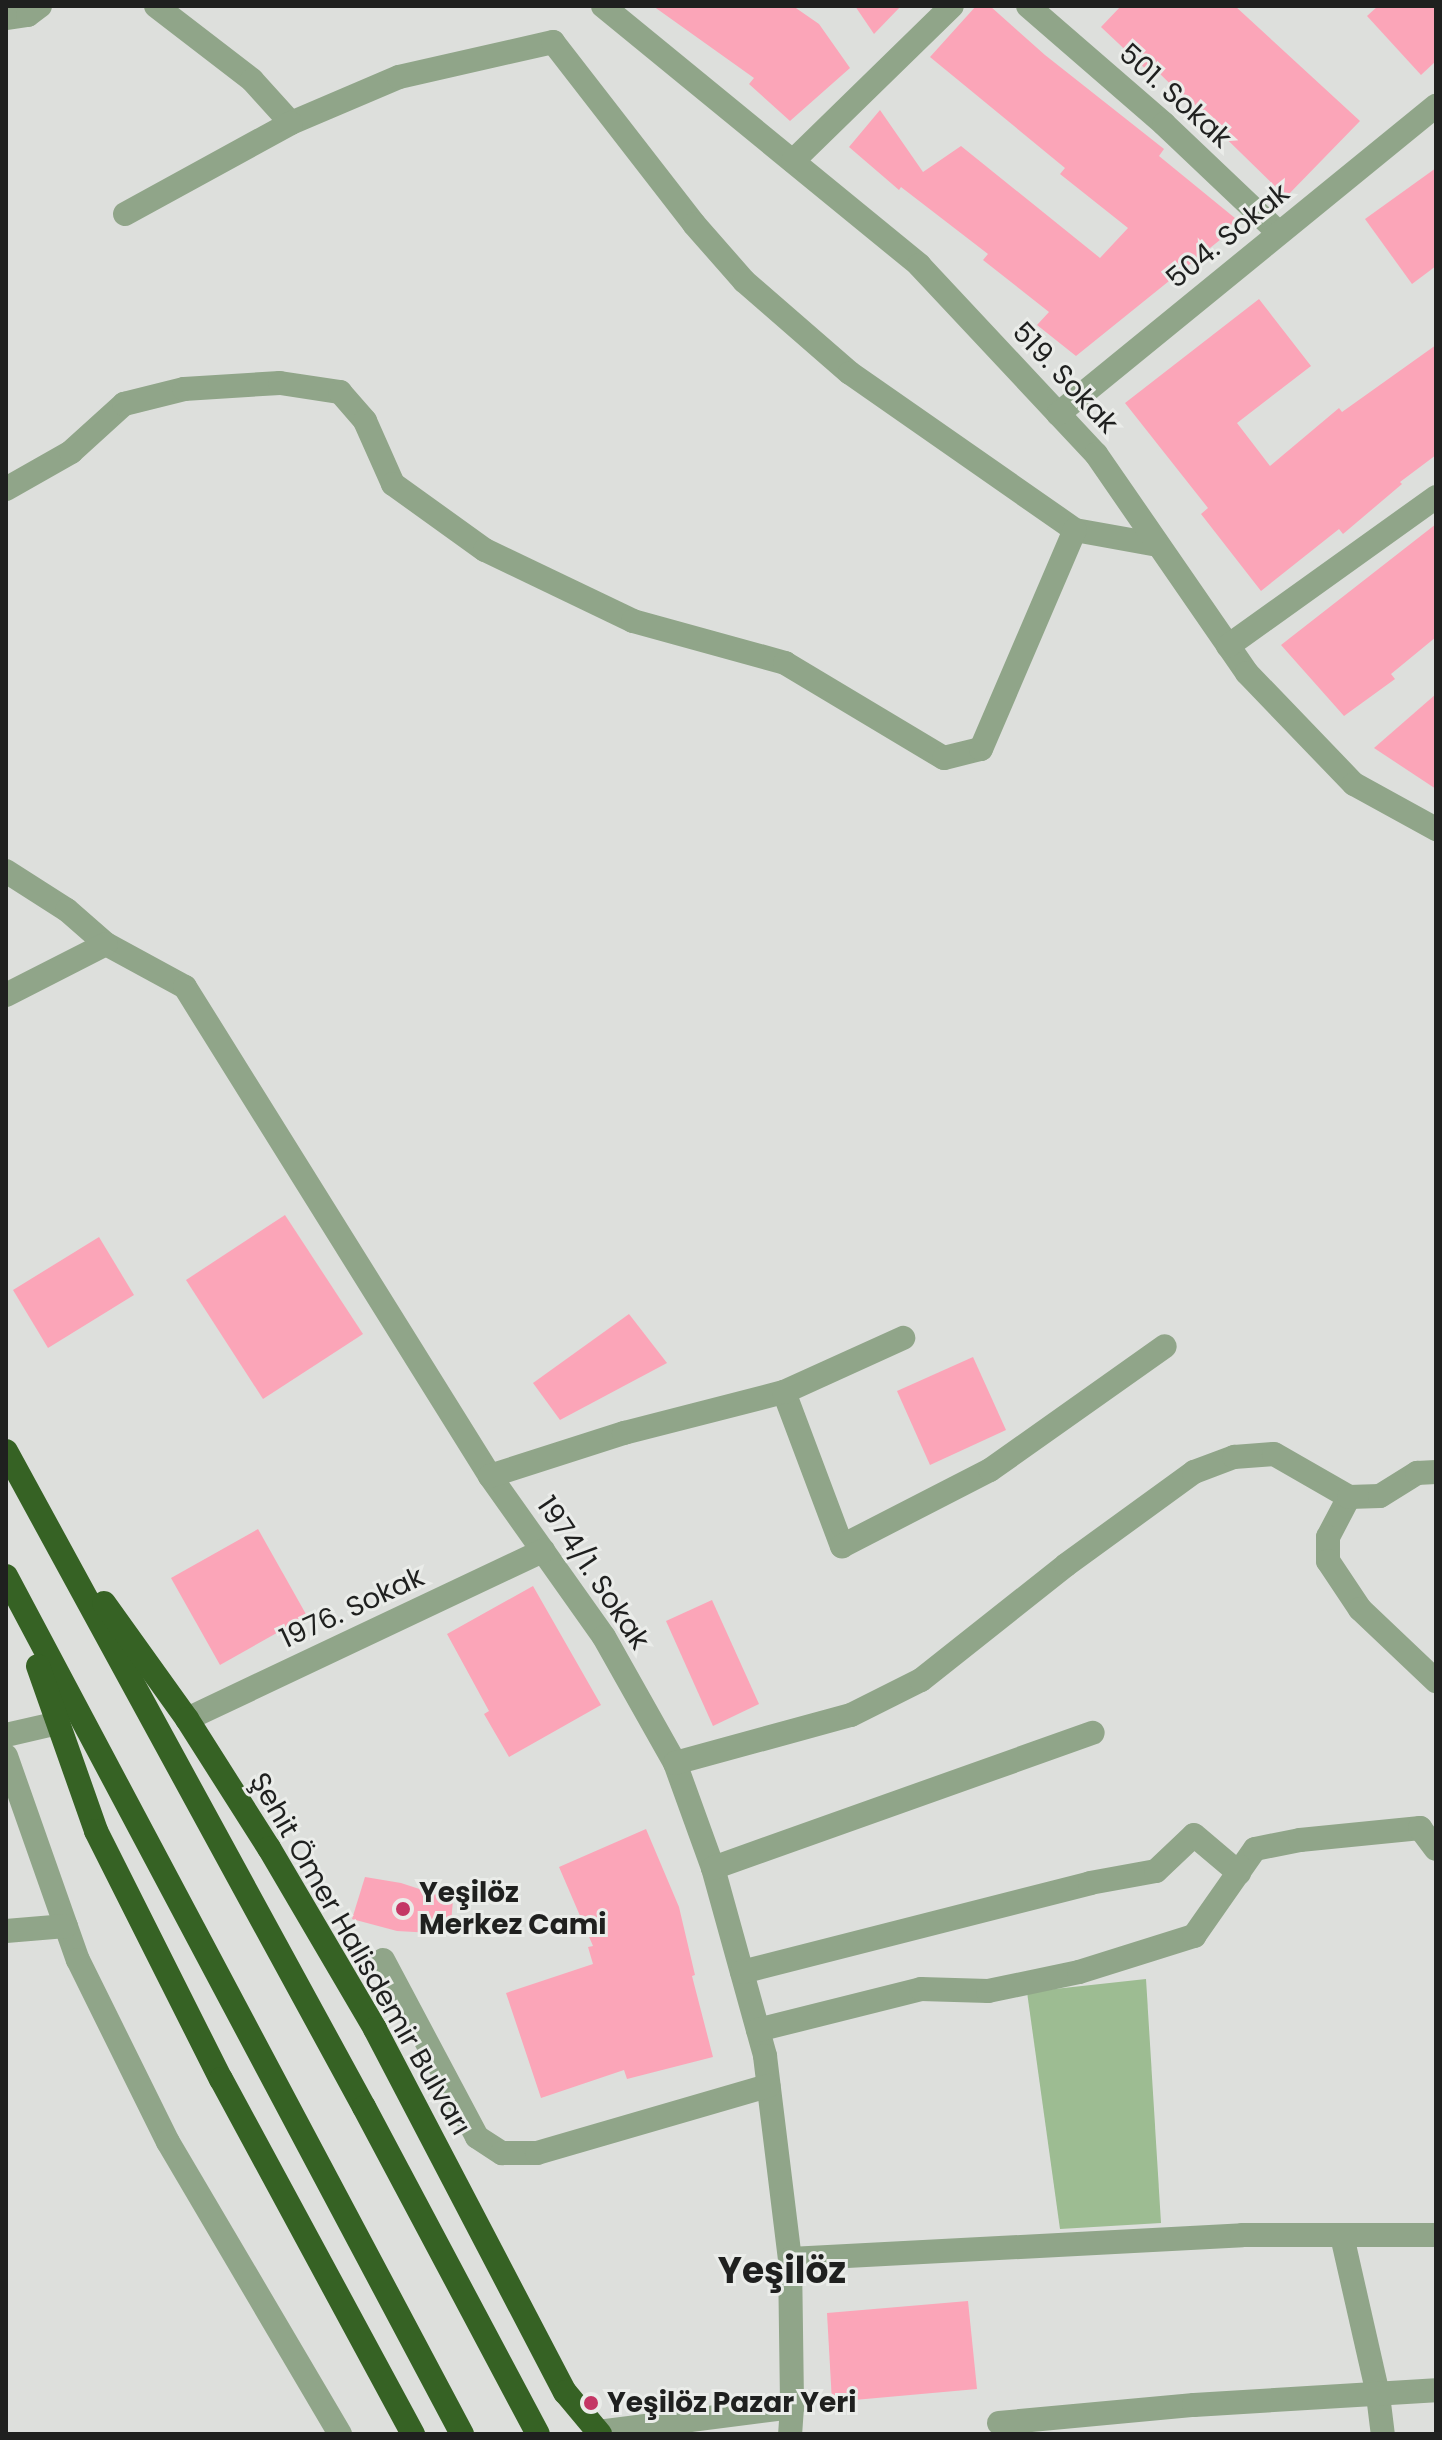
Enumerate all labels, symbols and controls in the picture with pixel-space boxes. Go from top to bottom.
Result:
street label: 501. Sokak [1112,37,1238,155]
street label: 504. Sokak [1160,176,1296,296]
street label: 519. Sokak [1005,315,1125,441]
street label: 1974/1. Sokak [530,1490,656,1656]
street label: 1976. Sokak [275,1560,429,1656]
street label: Şehit Ömer Halisdemir Bulvarı [242,1767,478,2141]
place label: Yeşilöz Merkez Cami [419,1876,607,1942]
marker: Yeşilöz Merkez Cami [394,1900,412,1918]
district label: Yeşilöz [718,2249,846,2293]
place label: Yeşilöz Pazar Yeri [607,2386,856,2420]
marker: Yeşilöz Pazar Yeri [582,2394,600,2412]

